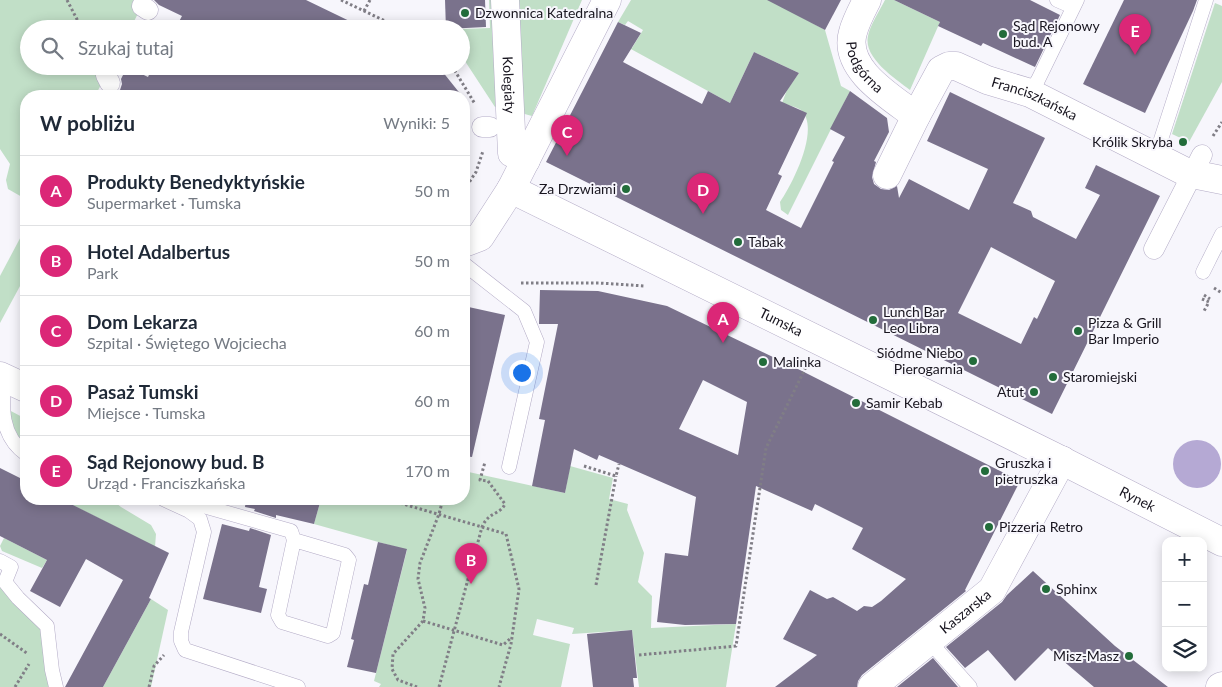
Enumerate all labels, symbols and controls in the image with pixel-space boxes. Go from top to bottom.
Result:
place label: Dzwonnica Katedralna [475,4,613,21]
marker: Dzwonnica Katedralna [459,7,471,19]
pin: E [1119,14,1151,55]
place label: Sąd Rejonowy bud. A [1013,17,1101,50]
search box [20,20,470,75]
marker: Sąd Rejonowy bud. A [997,28,1009,40]
icon: search [38,34,66,62]
text: Szukaj tutaj [78,36,174,59]
street label: Podgórna [843,41,887,96]
street label: Kolegiaty [500,56,519,115]
street label: Franciszkańska [990,73,1080,124]
text: W pobliżu [40,110,135,135]
text: Wyniki: 5 [383,113,450,132]
pin: C [551,115,583,156]
place label: Królik Skryba [1092,133,1173,150]
marker: Królik Skryba [1177,136,1189,148]
text: Produkty Benedyktyńskie [87,170,305,193]
pin: D [687,173,719,214]
place label: Za Drzwiami [539,180,616,197]
text: A [50,181,62,200]
text: 50 m [414,181,450,200]
marker: Za Drzwiami [620,183,632,195]
text: Supermarket · Tumska [87,193,241,212]
place label: Tabak [748,233,784,250]
marker: Tabak [732,236,744,248]
text: Hotel Adalbertus [87,240,230,263]
text: B [51,251,61,270]
text: 50 m [414,251,450,270]
text: Park [87,263,118,282]
pin: A [707,302,739,343]
place label: Lunch Bar Leo Libra [883,303,944,336]
street label: Tumska [757,304,806,339]
text: Dom Lekarza [87,310,198,333]
marker: Lunch Bar Leo Libra [867,314,879,326]
place label: Pizza & Grill Bar Imperio [1088,314,1162,347]
text: C [51,321,61,340]
text: 60 m [414,321,450,340]
marker: Pizza & Grill Bar Imperio [1072,325,1084,337]
text: Szpital · Świętego Wojciecha [87,333,287,352]
place label: Siódme Niebo Pierogarnia [877,344,963,377]
place label: Malinka [773,353,821,370]
marker: Siódme Niebo Pierogarnia [967,355,979,367]
marker: Malinka [757,356,769,368]
your location [509,360,535,386]
place label: Staromiejski [1063,368,1137,385]
marker: Staromiejski [1047,371,1059,383]
text: Pasaż Tumski [87,380,198,403]
place label: Atut [997,383,1024,400]
marker: Atut [1028,386,1040,398]
text: D [50,391,62,410]
text: 60 m [414,391,450,410]
place label: Samir Kebab [866,394,943,411]
marker: Samir Kebab [850,397,862,409]
text: Miejsce · Tumska [87,403,205,422]
text: Sąd Rejonowy bud. B [87,450,265,473]
place label: Gruszka i pietruszka [995,454,1058,487]
text: E [51,461,61,480]
text: 170 m [405,461,450,480]
marker: Gruszka i pietruszka [979,465,991,477]
text: Urząd · Franciszkańska [87,473,245,492]
street label: Rynek [1117,482,1159,515]
place label: Pizzeria Retro [999,518,1083,535]
marker: Pizzeria Retro [983,521,995,533]
map controls [1162,537,1207,672]
button: + [1162,537,1207,582]
pin: B [455,543,487,584]
place label: Sphinx [1056,580,1097,597]
button: − [1162,582,1207,627]
marker: Sphinx [1040,583,1052,595]
street label: Kaszarska [936,585,994,637]
button: layers [1162,627,1207,672]
place label: Misz-Masz [1053,647,1119,664]
marker: Misz-Masz [1123,650,1135,662]

